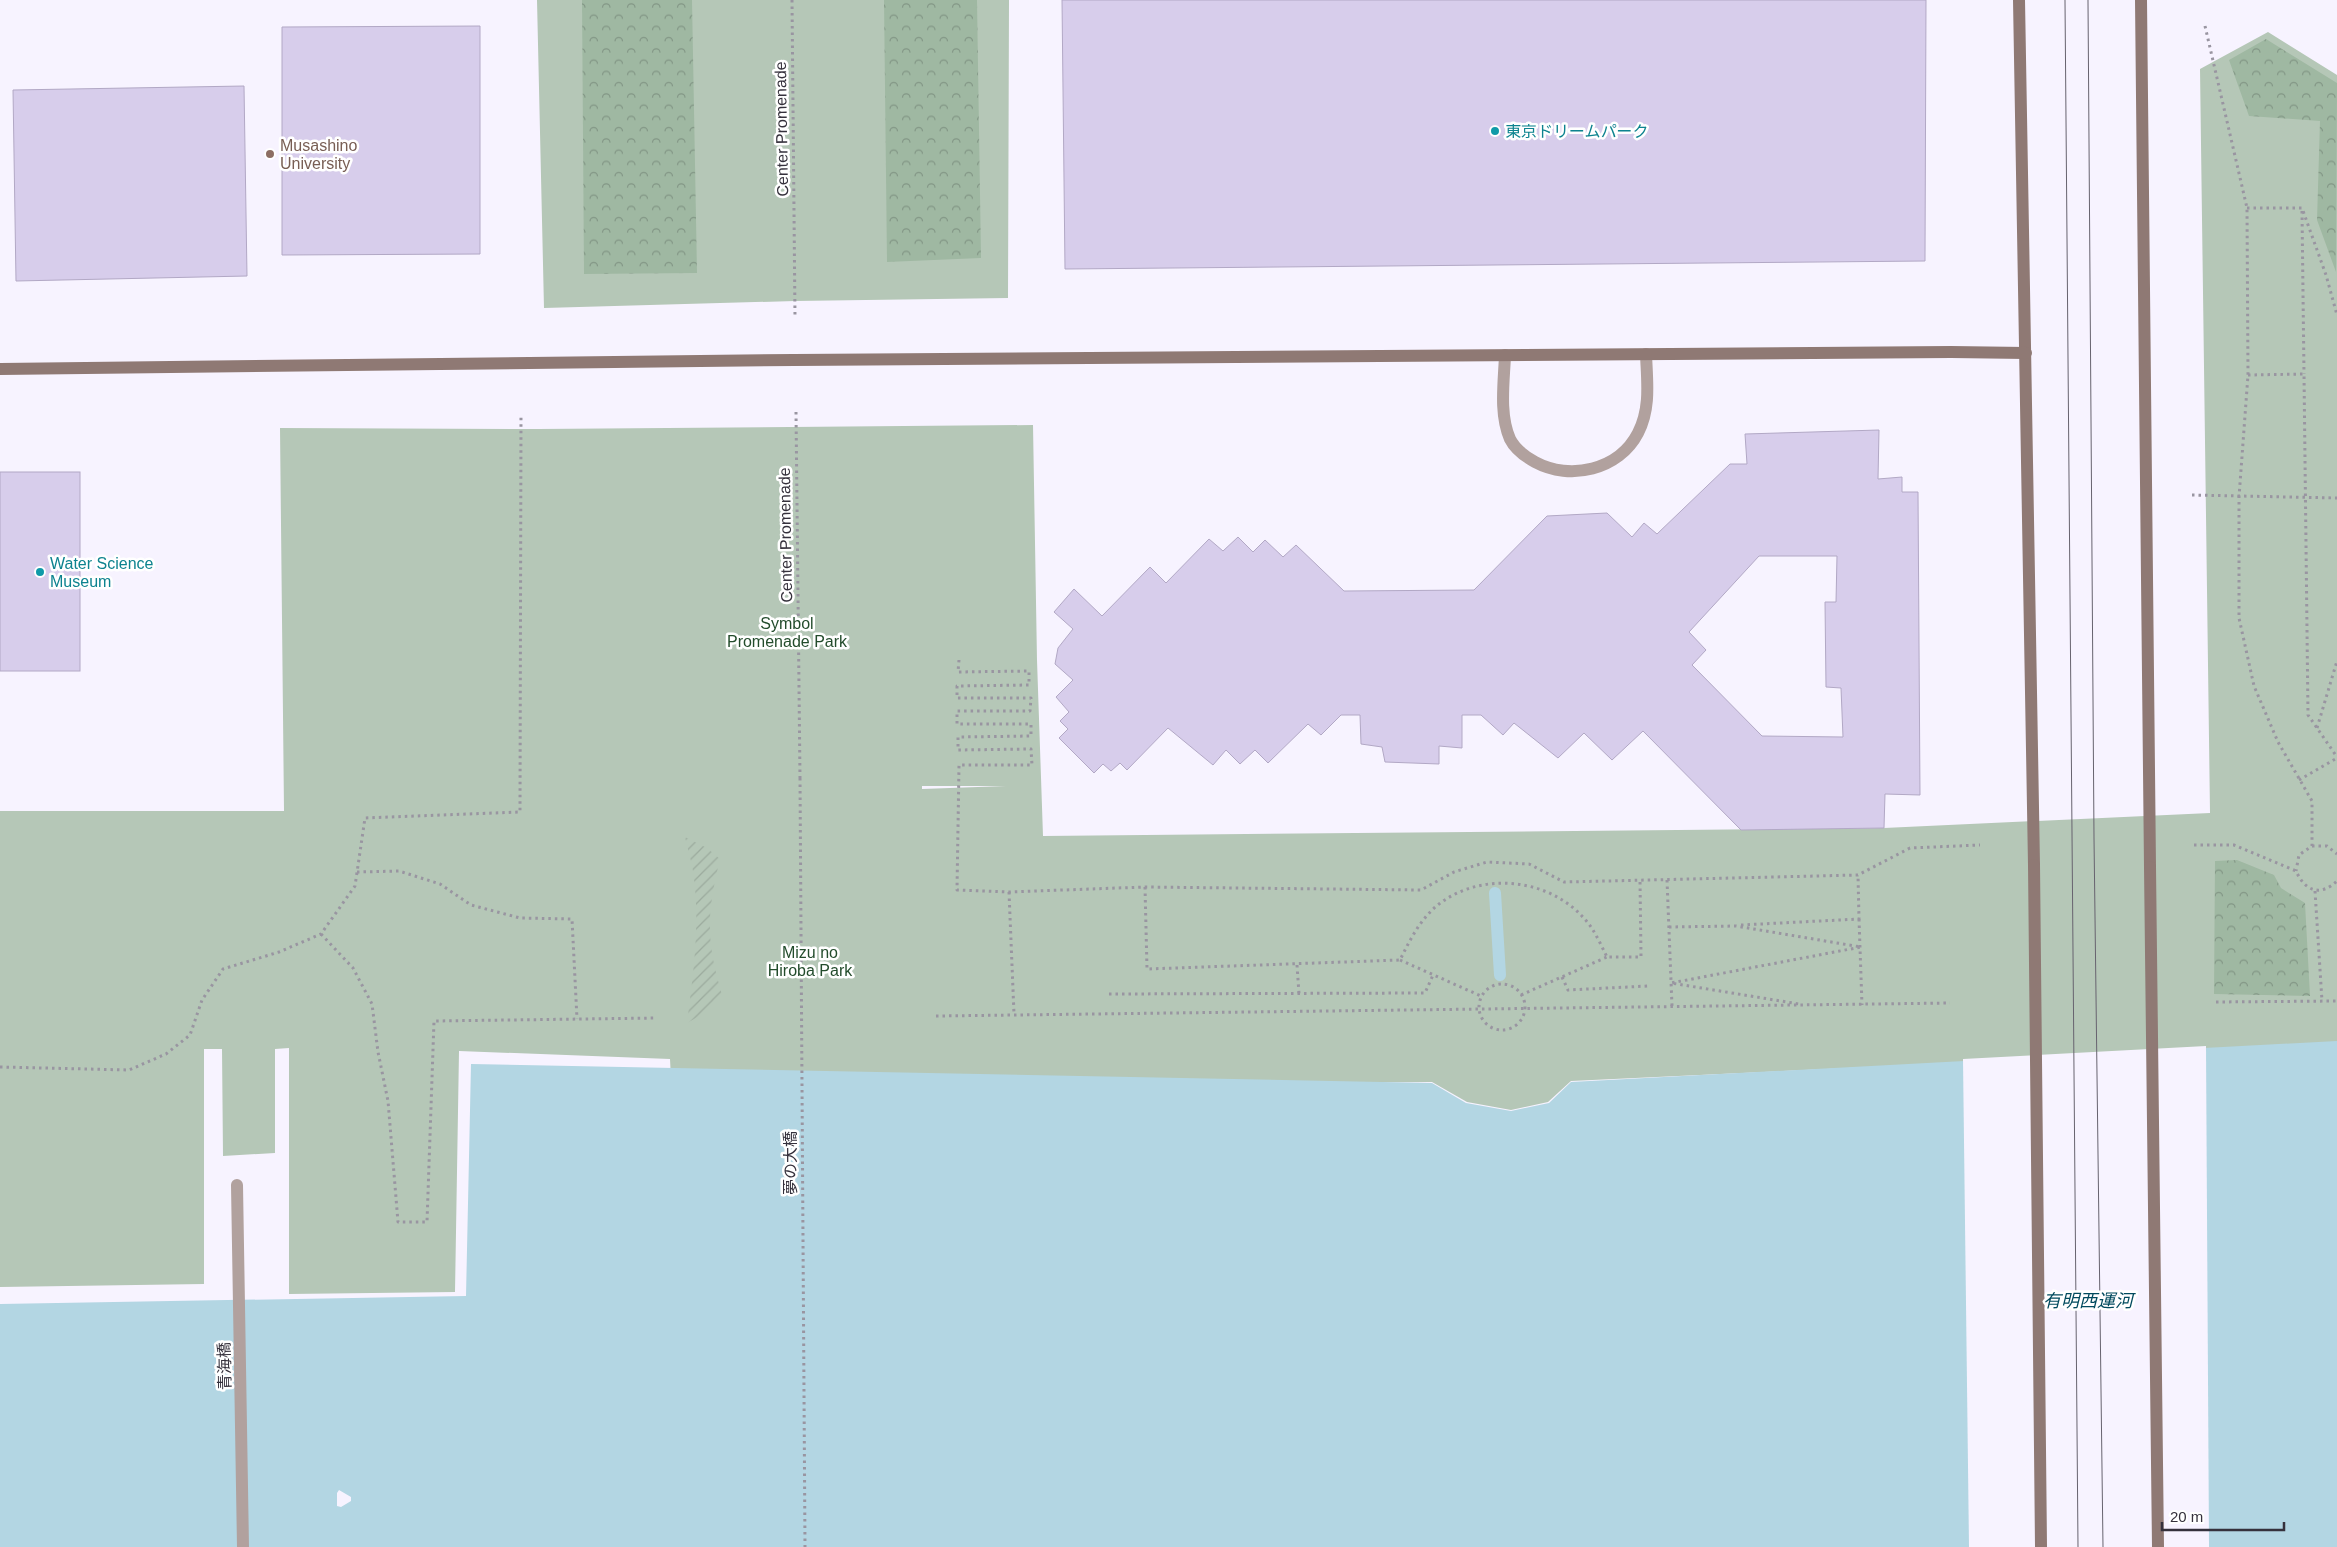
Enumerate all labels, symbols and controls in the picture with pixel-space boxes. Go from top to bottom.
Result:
street label: Center Promenade [772,61,791,197]
place label: 東京ドリームパーク [1505,123,1649,140]
marker: 東京ドリームパーク [1489,125,1501,137]
place label: Musashino University [280,137,357,172]
marker: Musashino University [264,148,276,160]
street label: Center Promenade [776,467,795,603]
place label: Water Science Museum [50,555,154,590]
marker: Water Science Museum [34,566,46,578]
park label: Symbol Promenade Park [727,615,848,650]
park label: Mizu no Hiroba Park [768,944,853,979]
street label: 夢の大橋 [782,1131,799,1195]
water label: 有明西運河 [2043,1291,2136,1311]
street label: 青海橋 [216,1342,233,1390]
scale bar [2162,1500,2284,1532]
text: 20 m [2170,1508,2203,1525]

